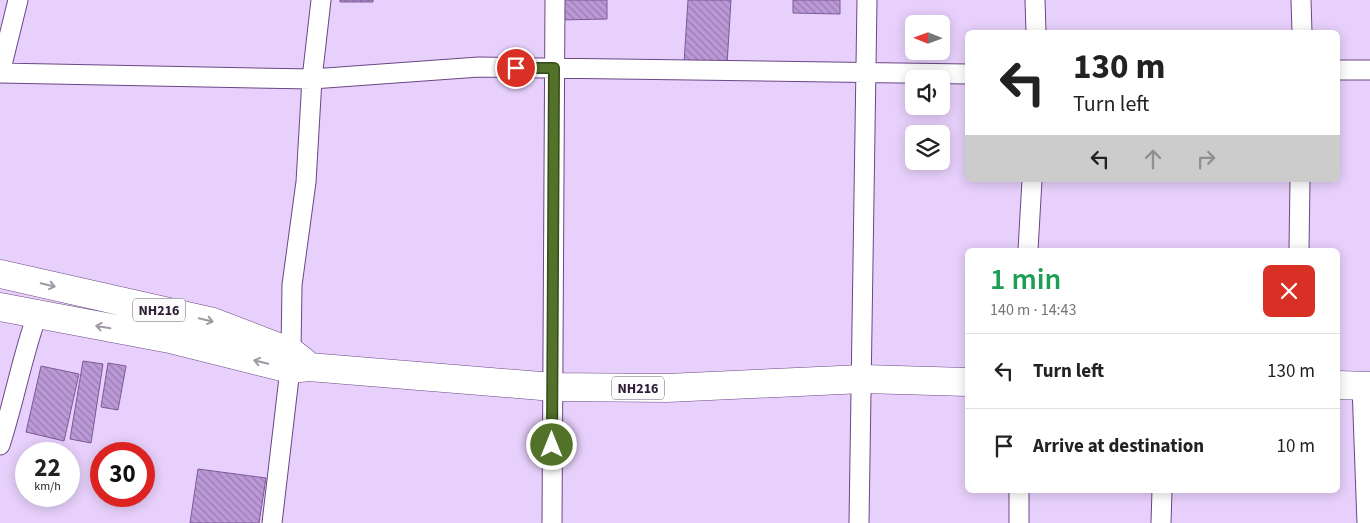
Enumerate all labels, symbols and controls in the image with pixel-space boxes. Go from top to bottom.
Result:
north arrow [905,15,950,60]
map controls [905,15,950,170]
text: 130 m [1073,42,1165,92]
pin [495,47,537,89]
icon: left [990,50,1055,115]
icon: arrive [502,54,530,82]
button: sound [905,70,950,115]
text: Turn left [1073,88,1149,120]
button: layers [905,125,950,170]
icon: left [1086,145,1114,173]
icon: ahead [1139,145,1167,173]
icon: right [1192,145,1220,173]
text: 1 min [990,258,1061,301]
button: close [1263,265,1315,317]
one-way arrow [39,281,55,290]
road number: NH216 [133,298,185,322]
text: 140 m · 14:43 [990,299,1077,321]
one-way arrow [198,316,214,325]
one-way arrow [95,321,111,331]
one-way arrow [254,356,270,366]
icon: left [990,357,1018,385]
text: Turn left [1033,358,1104,385]
text: 130 m [1267,358,1315,385]
road number: NH216 [612,376,664,399]
position arrow [525,418,577,470]
icon: arrive [990,432,1018,460]
text: Arrive at destination [1033,433,1204,460]
text: 10 m [1277,433,1315,460]
speed limit sign: 30 [90,442,155,507]
text: 22 [34,450,61,486]
text: km/h [34,478,61,495]

